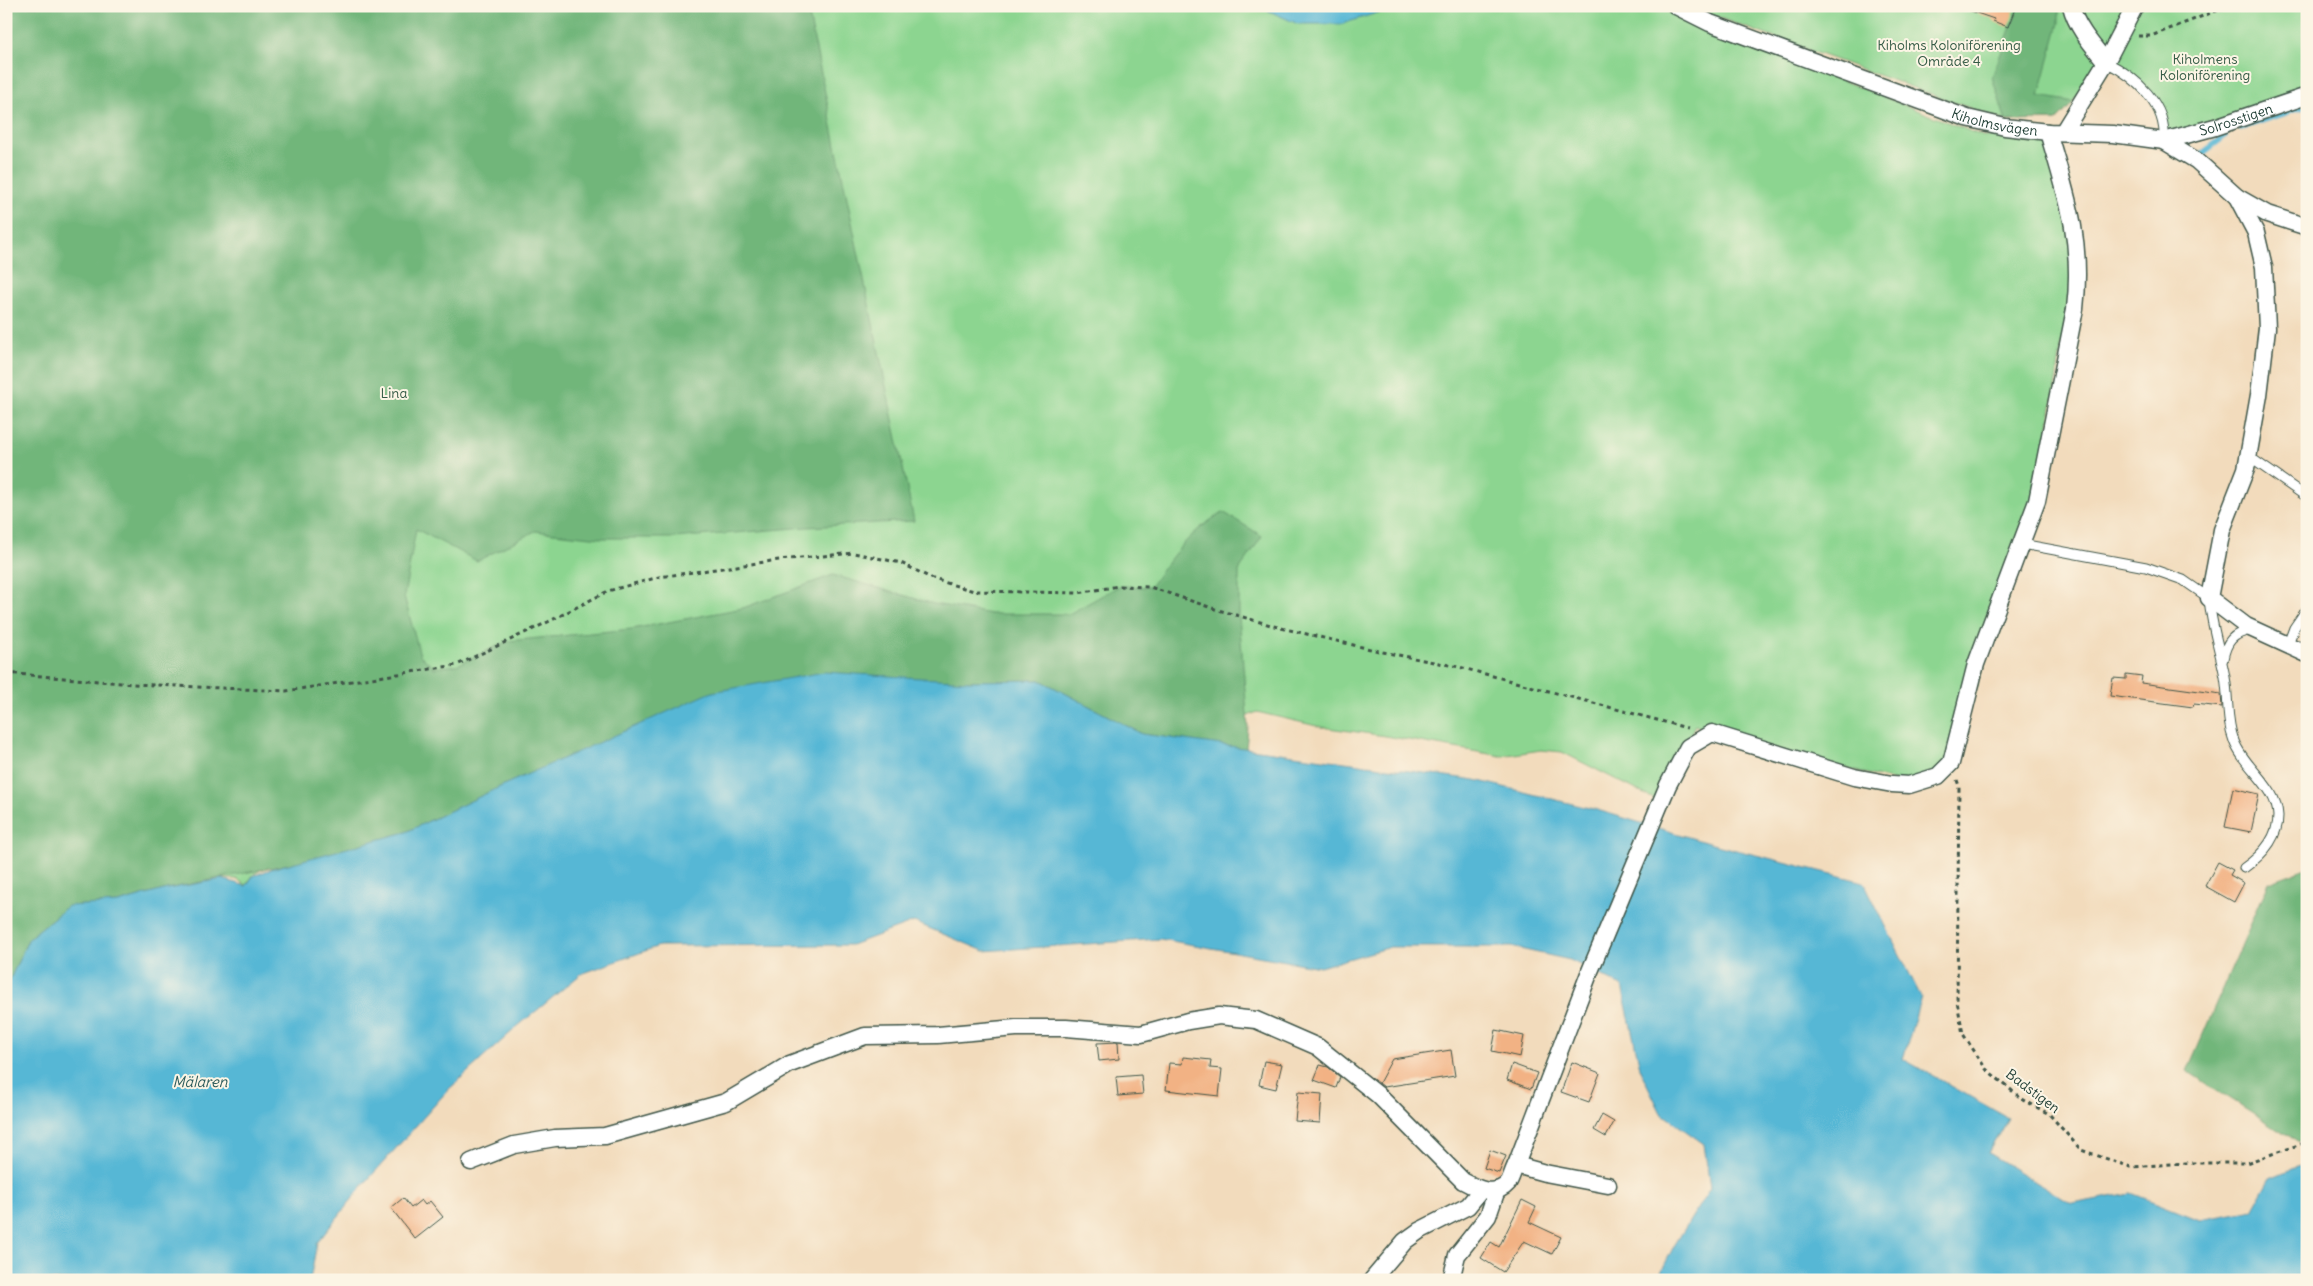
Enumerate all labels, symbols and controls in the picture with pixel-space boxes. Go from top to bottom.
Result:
park label: Kiholms Koloniförening Område 4 [1877,36,2021,70]
park label: Kiholmens Koloniförening [2160,50,2250,84]
street label: Solrosstigen [2197,99,2275,140]
street label: Kiholmsvägen [1949,104,2039,140]
park label: Lina [381,384,407,402]
street label: Badstigen [2002,1065,2064,1117]
water label: Mälaren [173,1072,228,1091]

